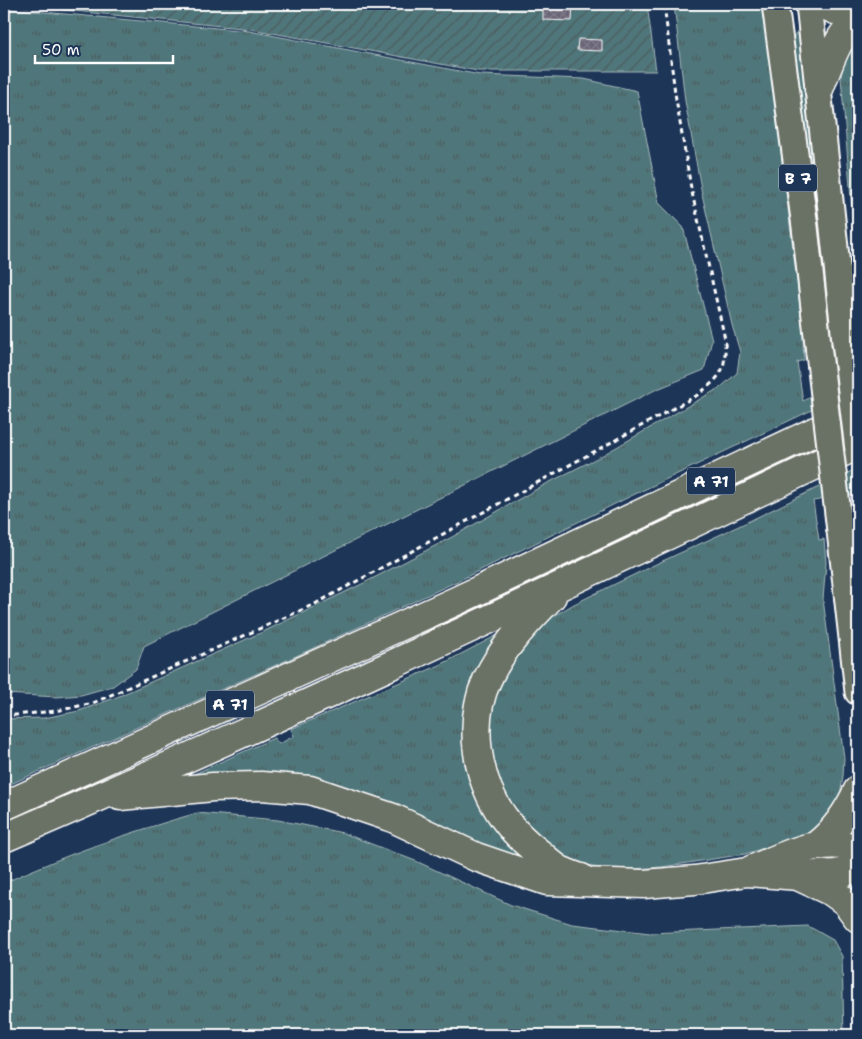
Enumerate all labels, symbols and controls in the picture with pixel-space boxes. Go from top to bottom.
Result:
scale bar [35,32,172,64]
text: 50 m [42,40,80,60]
road number: B 7 [779,164,817,192]
road number: A 71 [687,468,735,494]
road number: A 71 [206,691,254,718]

